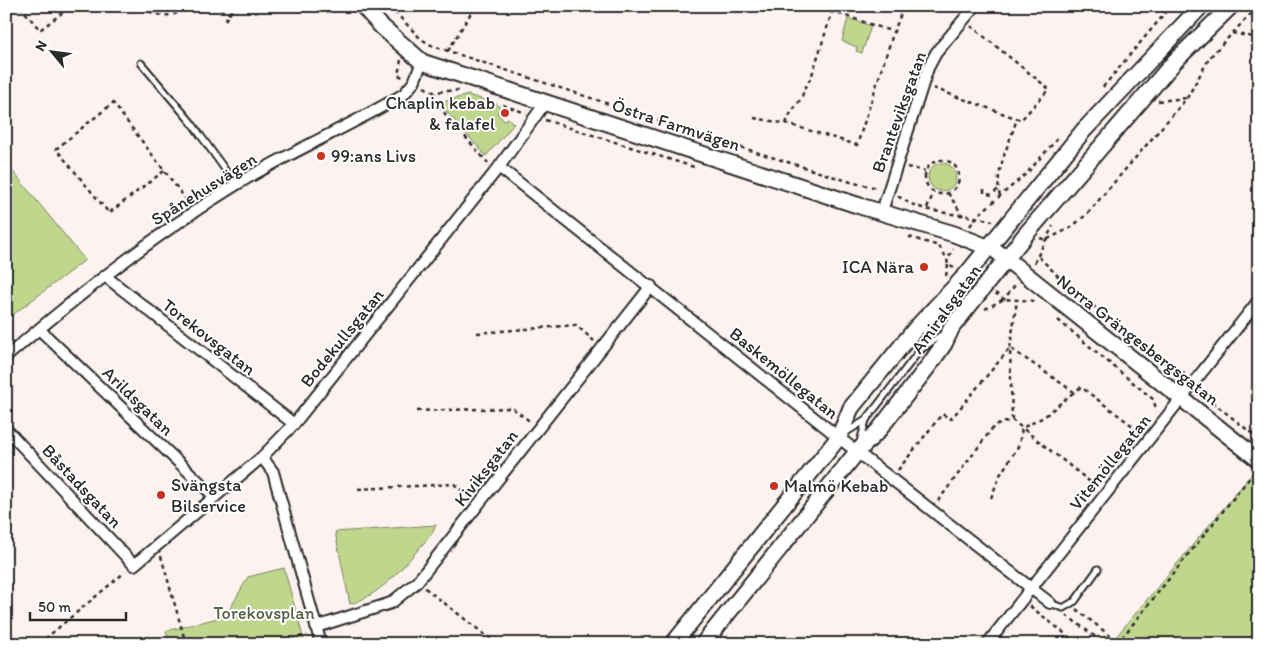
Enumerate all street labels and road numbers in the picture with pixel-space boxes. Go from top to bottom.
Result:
street label: Branteviksgatan [867,48,931,176]
street label: Östra Farmvägen [609,94,743,156]
street label: Spånehusvägen [147,148,261,230]
street label: Amiralsgatan [906,260,986,358]
street label: Norra Grängesbergsgatan [1052,270,1224,410]
street label: Bodekullsgatan [296,284,389,392]
street label: Torekovsgatan [158,294,260,380]
street label: Baskemöllegatan [725,322,843,424]
street label: Arildsgatan [98,362,178,440]
street label: Vitemöllegatan [1065,409,1155,515]
street label: Kiviksgatan [449,425,523,511]
street label: Båstadsgatan [37,439,127,533]

